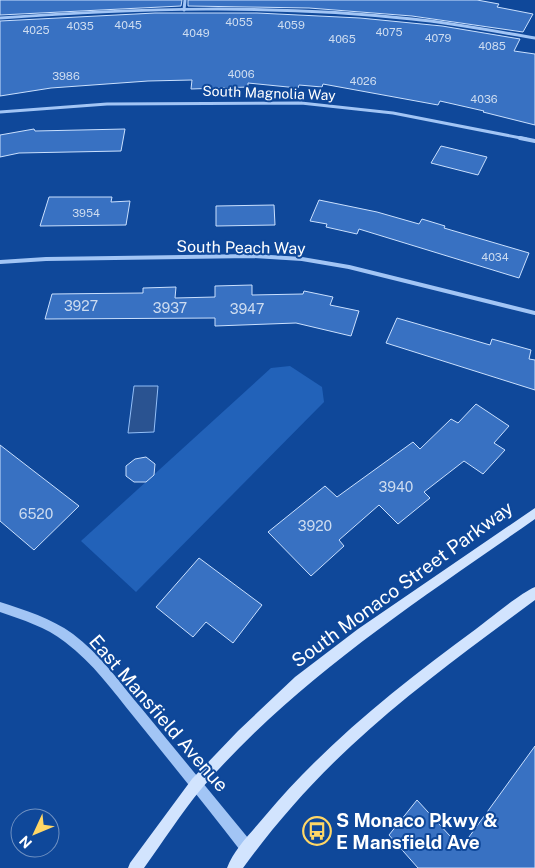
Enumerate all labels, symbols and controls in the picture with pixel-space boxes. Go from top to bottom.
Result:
house number: 4055 [225,16,253,28]
house number: 4045 [114,19,142,31]
house number: 4059 [277,19,305,31]
house number: 4035 [66,20,94,32]
house number: 4025 [22,24,50,36]
house number: 4075 [375,26,403,38]
house number: 4049 [182,27,210,39]
house number: 4079 [425,32,451,44]
house number: 4065 [328,33,356,45]
house number: 4085 [478,40,506,52]
house number: 4006 [227,68,255,80]
house number: 3986 [52,70,80,82]
house number: 4026 [349,75,377,87]
street label: South Magnolia Way [202,83,336,103]
house number: 4036 [470,93,498,105]
house number: 3954 [72,207,100,219]
street label: South Peach Way [176,237,306,258]
house number: 4034 [481,251,509,263]
house number: 3927 [64,298,98,314]
house number: 3937 [153,300,187,316]
house number: 3947 [230,301,264,317]
house number: 3940 [379,479,413,495]
street label: South Monaco Street Parkway [287,496,517,672]
house number: 6520 [19,506,53,522]
house number: 3920 [298,518,332,534]
street label: East Mansfield Avenue [85,630,233,796]
north arrow [10,808,60,858]
place label: S Monaco Pkwy & E Mansfield Ave [336,809,498,853]
bus stop icon: S Monaco Pkwy & E Mansfield Ave [302,816,332,846]
text: N [16,833,35,852]

